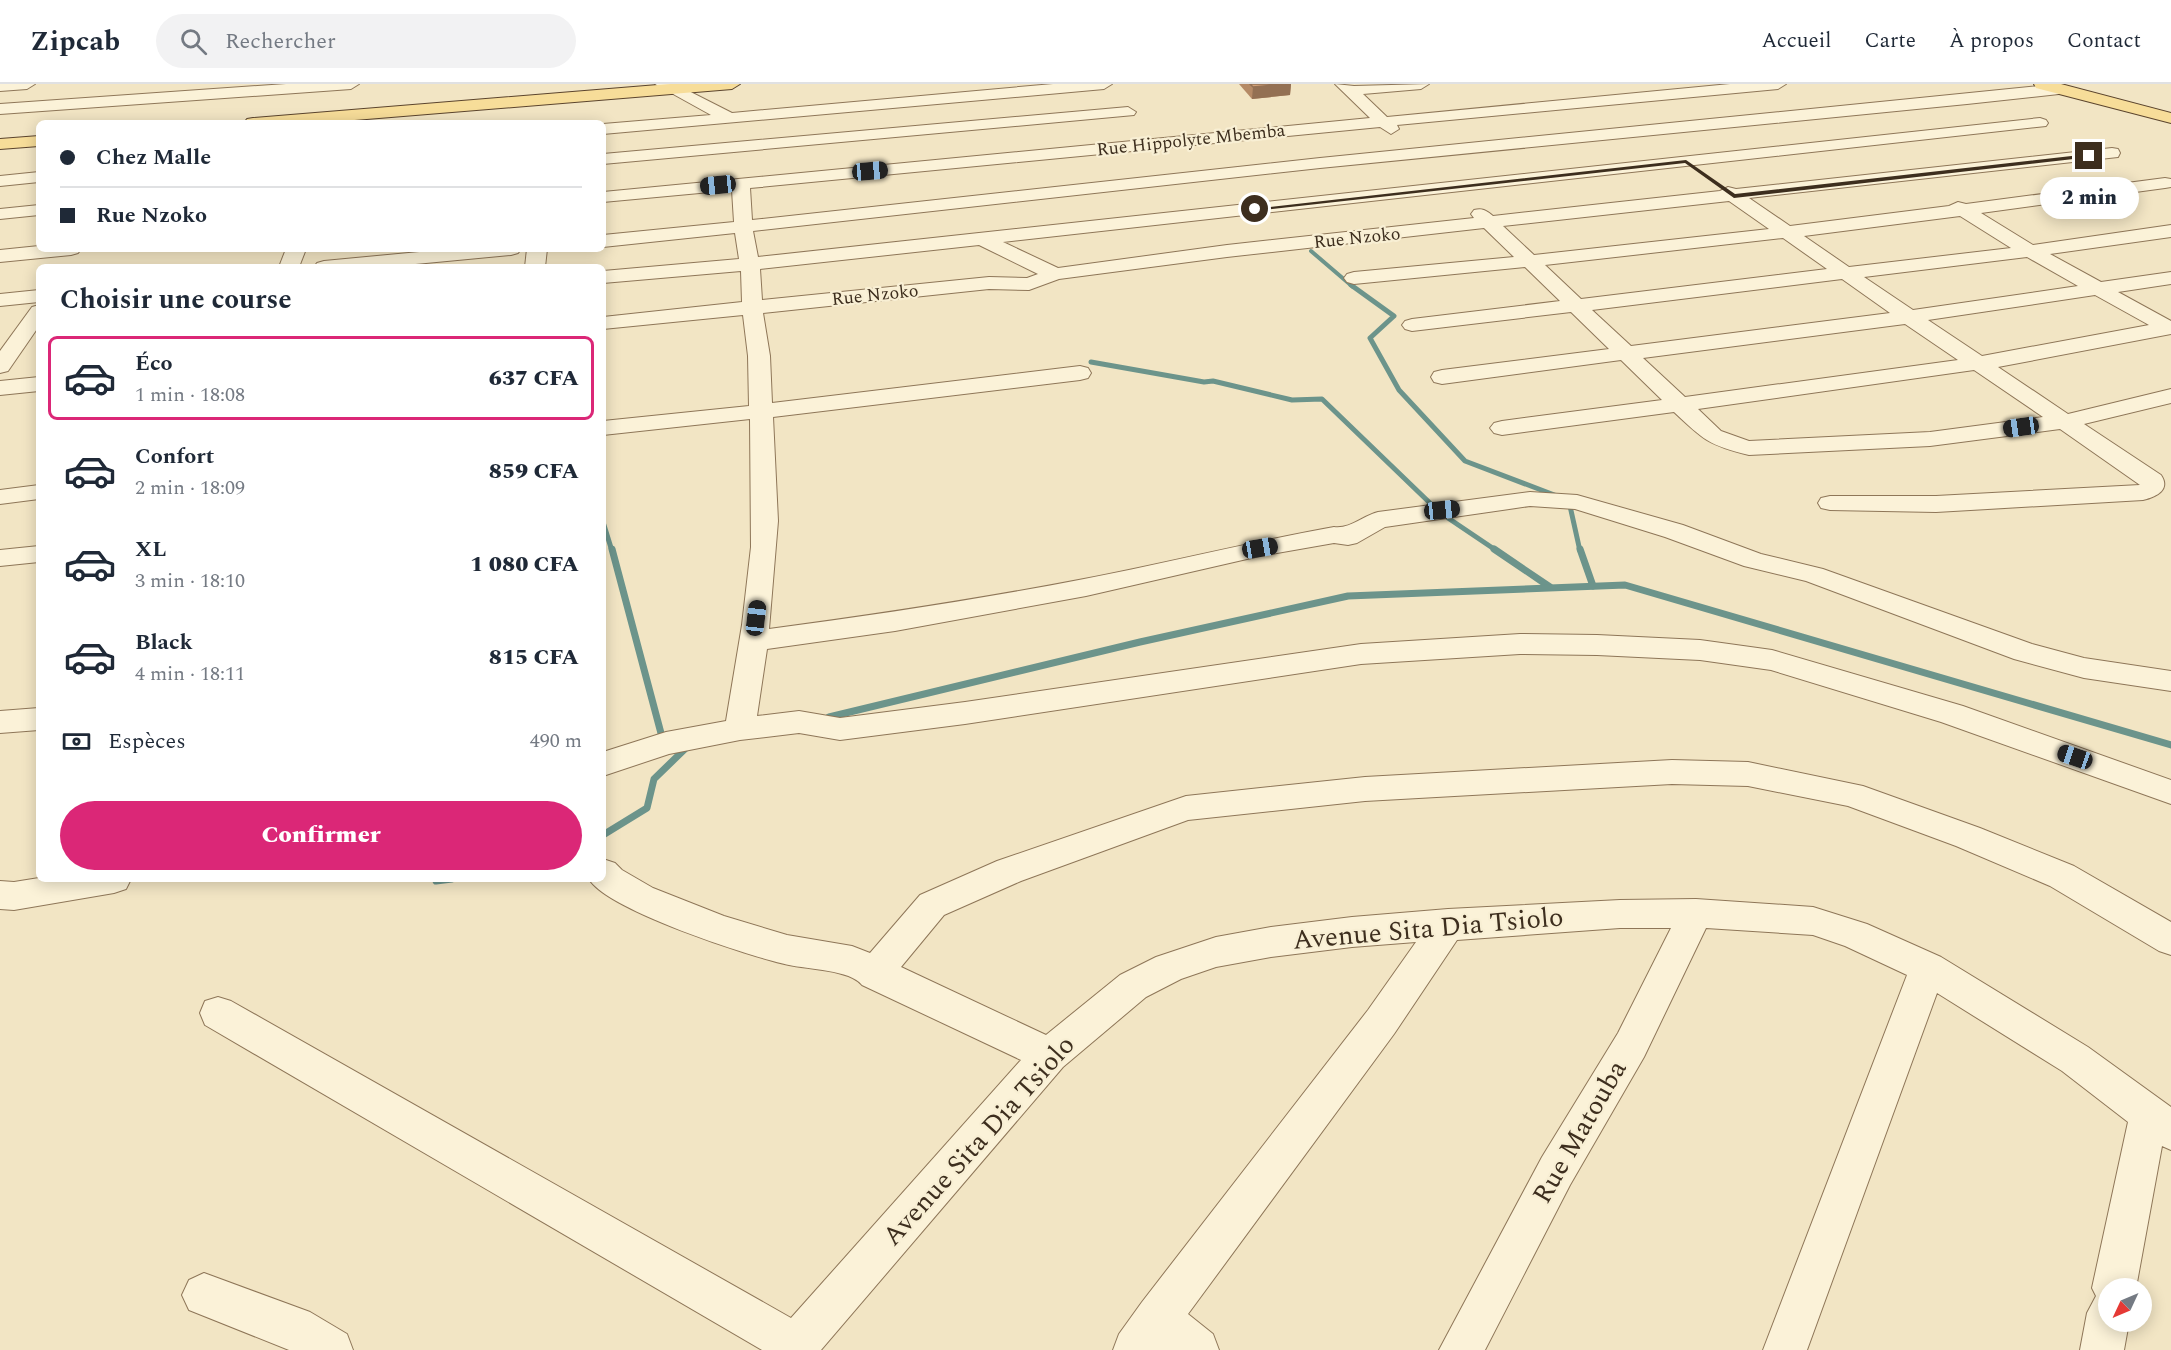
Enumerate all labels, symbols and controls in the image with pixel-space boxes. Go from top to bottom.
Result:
search box [156,14,576,68]
text: Zipcab [30,20,120,63]
icon: search [177,25,210,58]
text: Rechercher [225,25,336,58]
text: Accueil [1761,25,1832,57]
text: Carte [1865,25,1916,57]
text: À propos [1949,25,2034,57]
text: Contact [2067,25,2141,57]
street label: Rue Hippolyte Mbemba [1095,117,1287,163]
text: Chez Malle [96,141,211,174]
route end [2075,142,2102,169]
car [851,160,889,182]
car [699,174,737,196]
callout: 2 min [2040,177,2138,219]
text: 2 min [2062,183,2117,213]
route start [1241,195,1268,222]
text: Rue Nzoko [96,199,207,232]
street label: Rue Nzoko [1312,220,1402,256]
street label: Rue Nzoko [830,277,920,313]
text: Choisir une course [60,279,292,321]
text: Éco [135,347,173,380]
icon: car [63,351,117,405]
text: 637 CFA [489,362,579,395]
text: 1 min · 18:08 [135,380,245,410]
car [2002,416,2040,438]
text: Confort [135,440,214,473]
icon: car [63,444,117,498]
text: 859 CFA [489,455,579,488]
text: 2 min · 18:09 [135,473,245,503]
car [1423,499,1461,521]
text: XL [135,533,166,566]
car [1241,536,1279,560]
icon: car [63,537,117,591]
text: 1 080 CFA [470,548,579,581]
text: 3 min · 18:10 [135,566,245,596]
car [745,599,767,637]
text: Black [135,626,193,659]
icon: car [63,630,117,684]
text: 815 CFA [489,641,579,674]
text: 4 min · 18:11 [135,659,245,689]
icon: cash [60,725,93,758]
text: Espèces [108,725,186,758]
text: 490 m [530,726,582,756]
car [2055,743,2095,771]
button: Confirmer [60,801,582,870]
street label: Avenue Sita Dia Tsiolo [1291,896,1565,962]
street label: Avenue Sita Dia Tsiolo [873,1026,1085,1256]
street label: Rue Matouba [1522,1052,1638,1212]
north arrow [2098,1278,2152,1332]
map controls [2098,1278,2152,1332]

